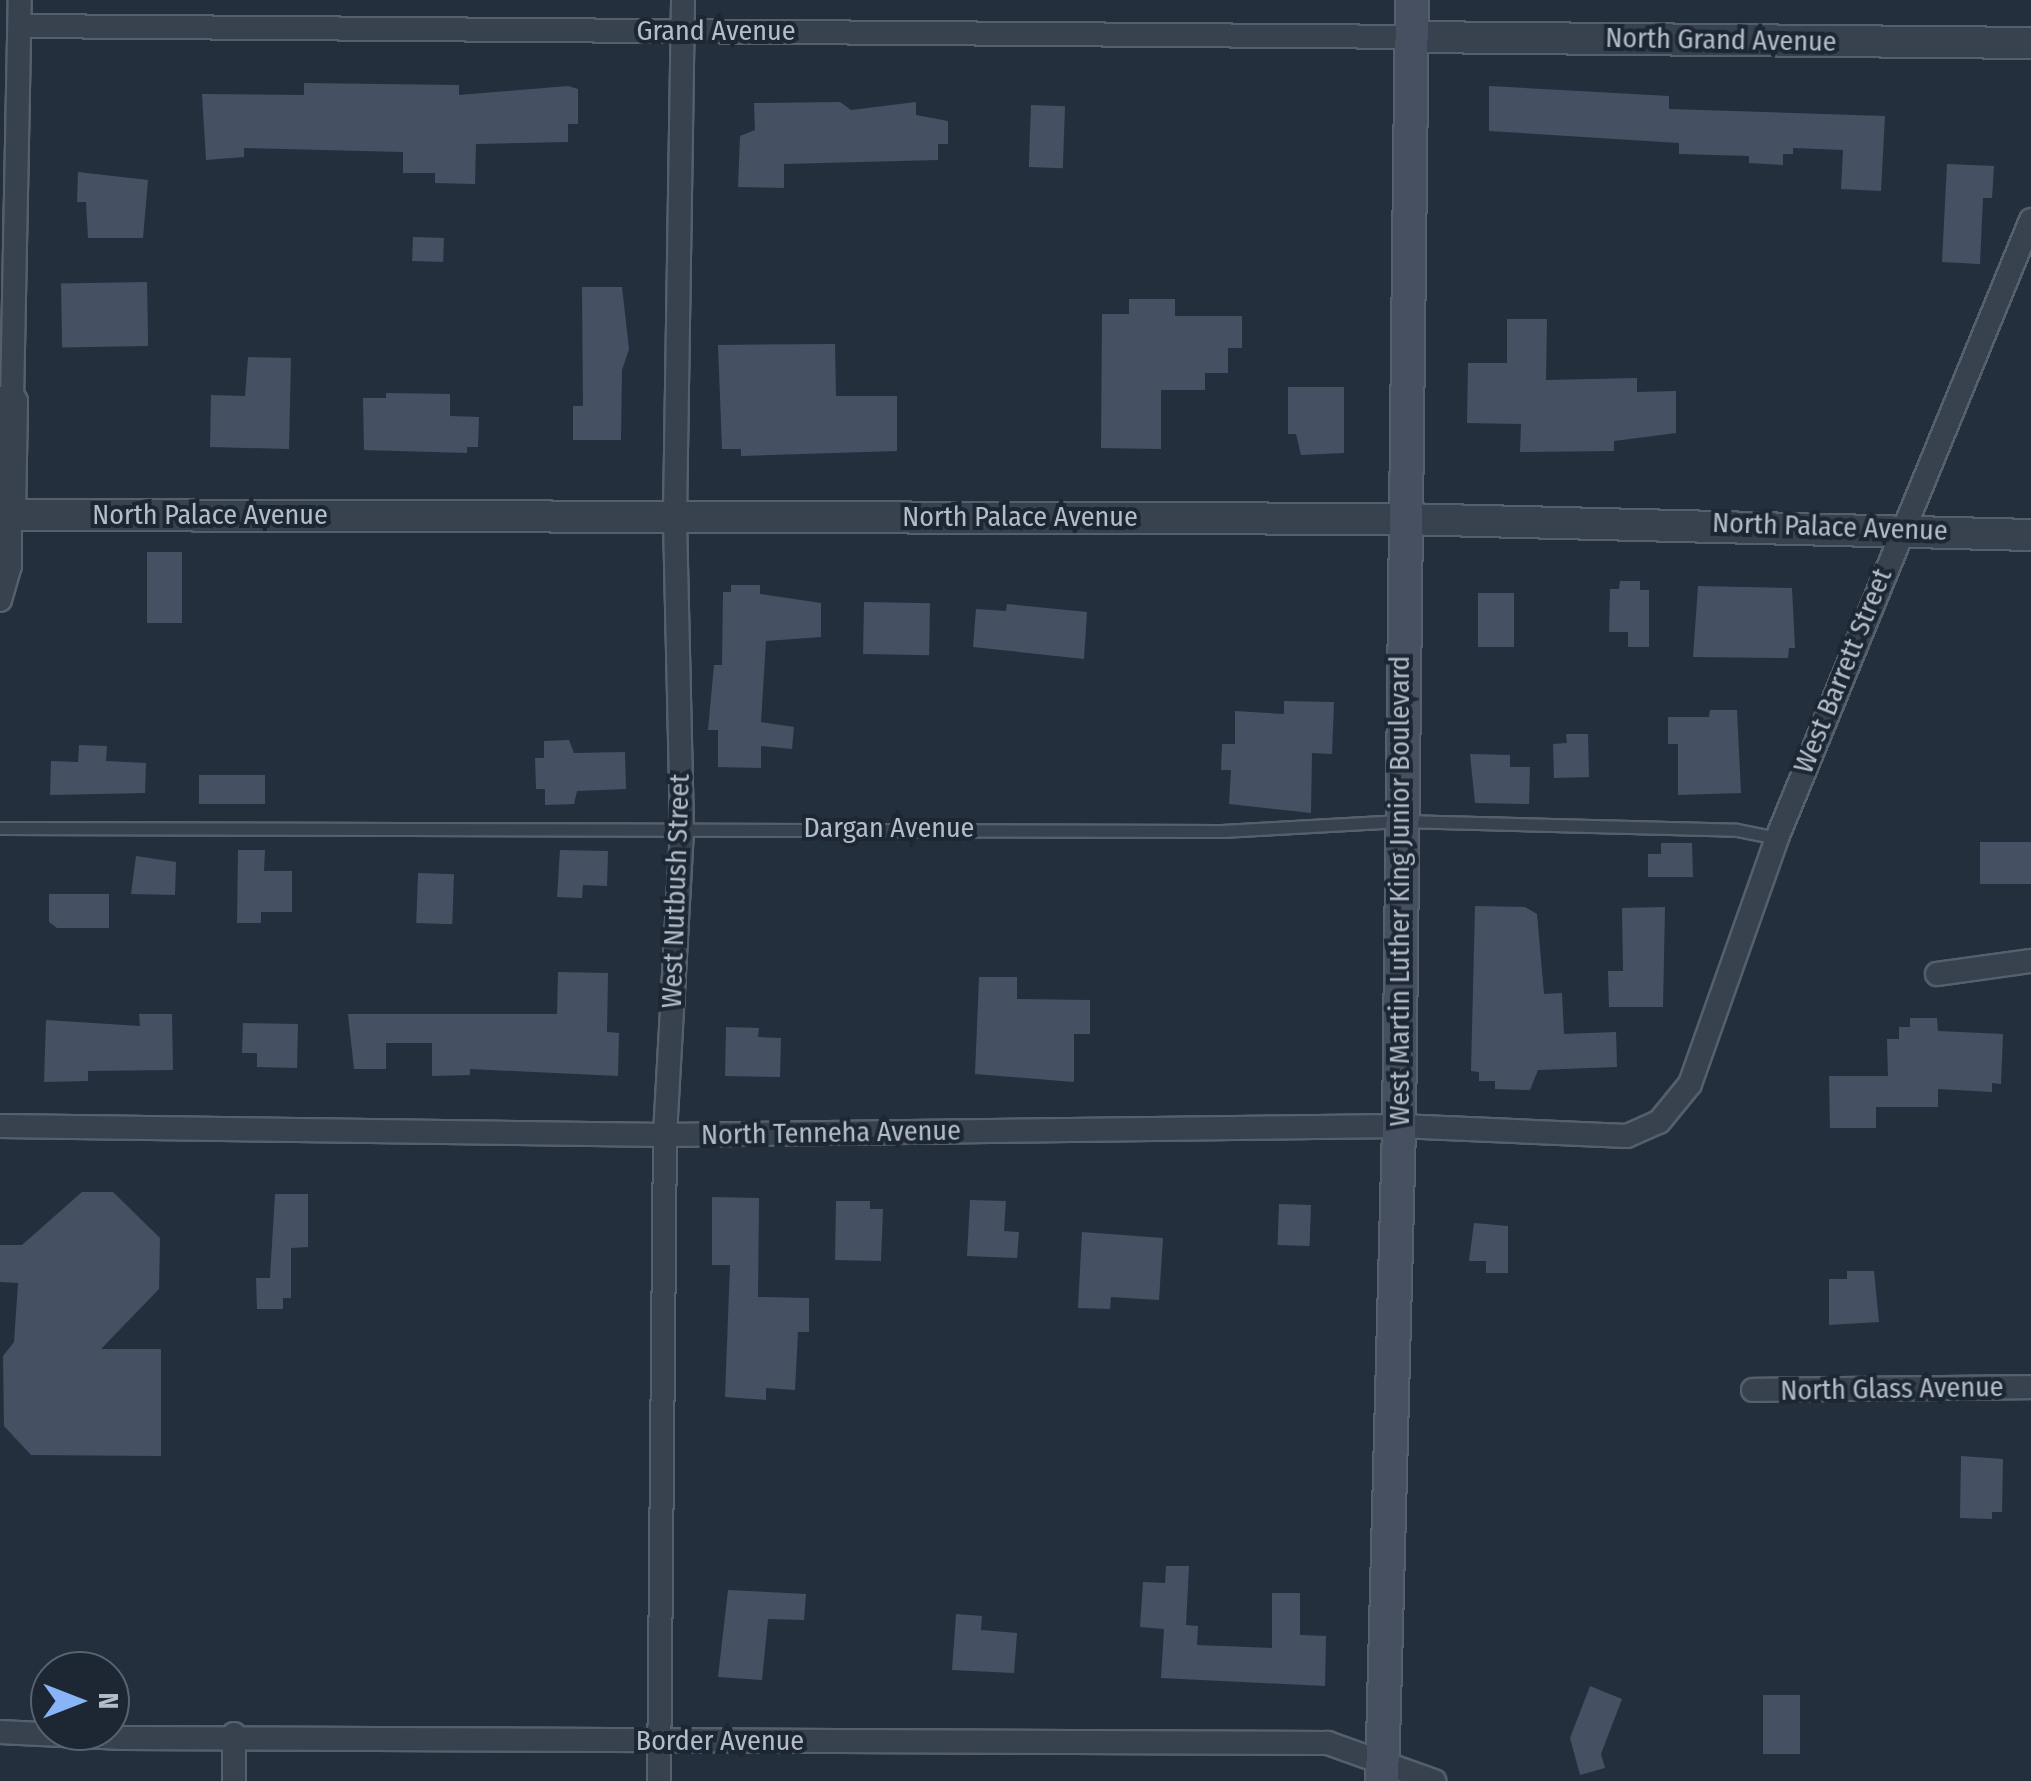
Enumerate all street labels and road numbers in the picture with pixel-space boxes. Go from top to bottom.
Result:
street label: Grand Avenue [636,14,796,48]
street label: North Grand Avenue [1605,21,1837,59]
street label: North Palace Avenue [92,498,328,532]
street label: North Palace Avenue [902,500,1138,534]
street label: North Palace Avenue [1712,506,1948,548]
street label: West Barrett Street [1787,564,1899,778]
street label: West Martin Luther King Junior Boulevard [1383,656,1417,1126]
street label: West Nutbush Street [655,773,697,1009]
street label: Dargan Avenue [804,811,974,845]
street label: North Tenneha Avenue [701,1114,961,1152]
street label: North Glass Avenue [1780,1370,2004,1408]
street label: Border Avenue [636,1724,804,1758]

